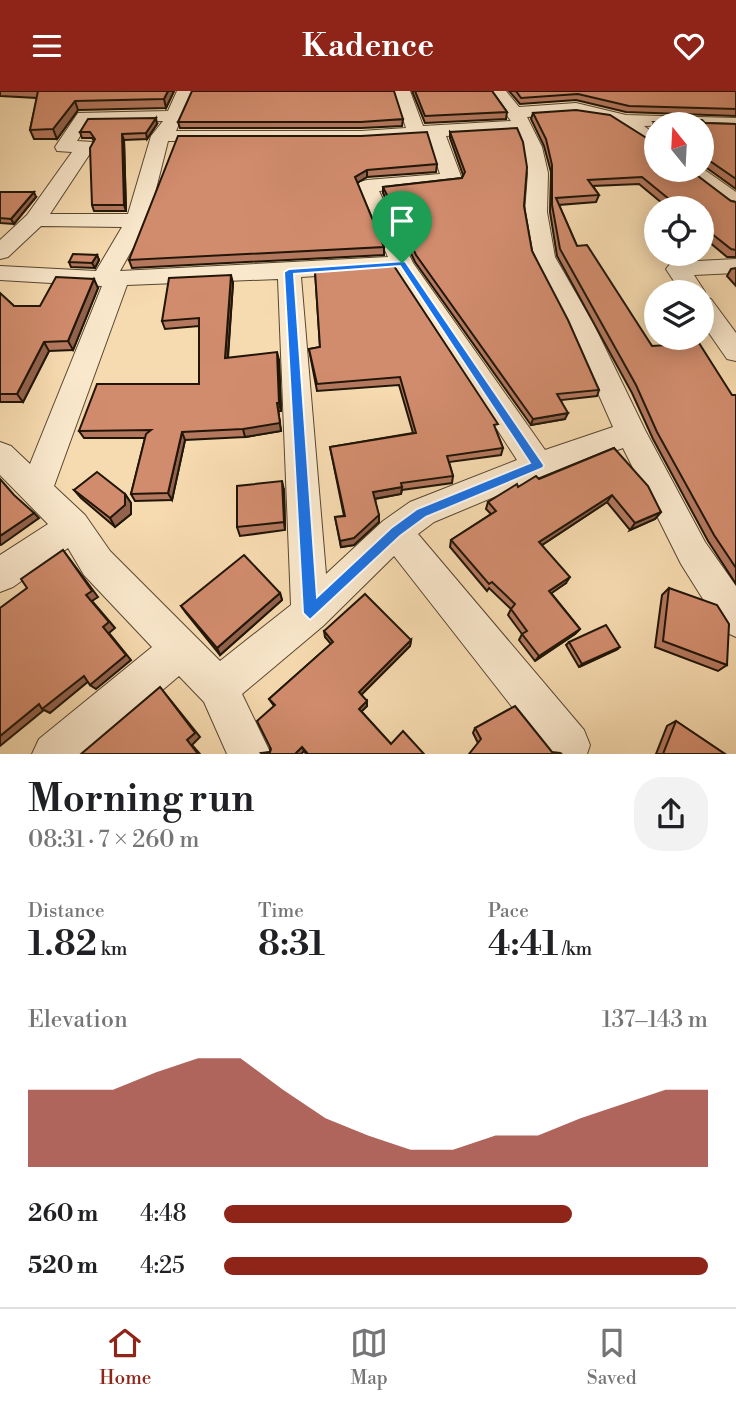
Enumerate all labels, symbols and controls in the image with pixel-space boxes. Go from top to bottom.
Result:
text: Kadence [302,26,434,66]
icon: menu [28,27,66,65]
icon: heart [670,27,708,65]
north arrow [644,112,714,182]
map controls [644,112,714,350]
pin [372,191,432,263]
button: locate [644,196,714,266]
icon: arrive [383,202,421,240]
button: layers [644,280,714,350]
text: Morning run [28,776,254,823]
button: share [634,777,708,851]
text: 08:31 · 7 × 260 m [28,826,199,854]
text: Distance [28,899,105,923]
text: Time [258,899,304,923]
text: Pace [488,899,529,923]
text: 1.82 [28,923,97,966]
text: 8:31 [258,923,325,966]
text: 4:41 [488,923,558,966]
text: km [97,937,127,961]
text: /km [558,937,592,961]
text: Elevation [28,1006,128,1034]
text: 137–143 m [602,1006,708,1034]
text: 260 m [28,1200,98,1228]
text: 4:48 [140,1200,187,1228]
text: 520 m [28,1252,98,1280]
text: 4:25 [140,1252,185,1280]
tab: Home [99,1324,151,1390]
tab: Map [350,1324,388,1390]
tab: Saved [587,1324,637,1390]

